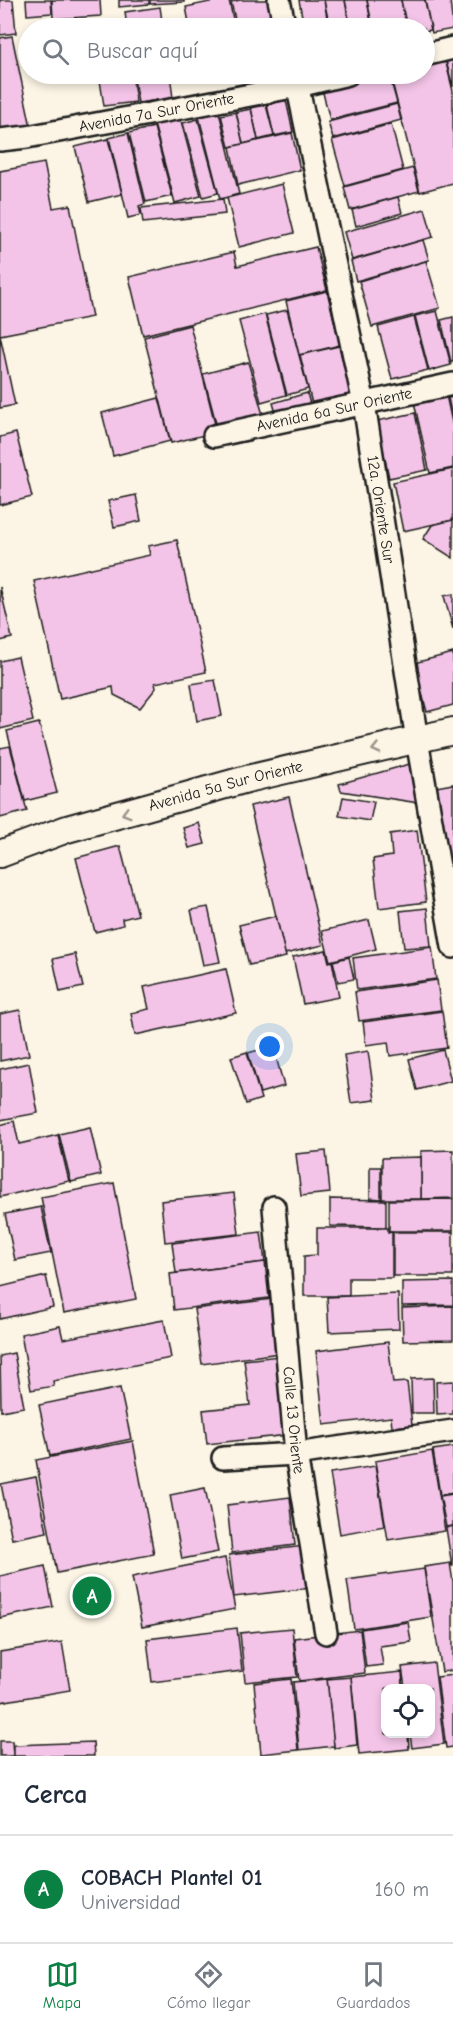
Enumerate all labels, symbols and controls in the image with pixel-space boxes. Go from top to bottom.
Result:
search box [18,18,435,84]
icon: search [39,35,72,68]
text: Buscar aquí [87,38,198,64]
street label: Avenida 7a Sur Oriente [77,89,236,136]
street label: Avenida 6a Sur Oriente [255,384,414,436]
street label: 12a. Oriente Sur [363,454,398,565]
one-way arrow [371,742,381,755]
street label: Avenida 5a Sur Oriente [147,757,305,815]
one-way arrow [121,806,132,818]
your location [255,1032,284,1061]
street label: Calle 13 Oriente [279,1366,308,1475]
pin: A [72,1574,112,1618]
map controls [381,1684,435,1738]
button: locate [381,1684,435,1738]
text: Cerca [24,1780,88,1810]
text: COBACH Plantel 01 [81,1865,262,1891]
text: A [38,1878,49,1901]
text: 160 m [375,1878,429,1901]
text: Universidad [81,1891,181,1914]
tab: Mapa [43,1958,81,2012]
tab: Cómo llegar [167,1958,250,2012]
tab: Guardados [336,1958,410,2012]

